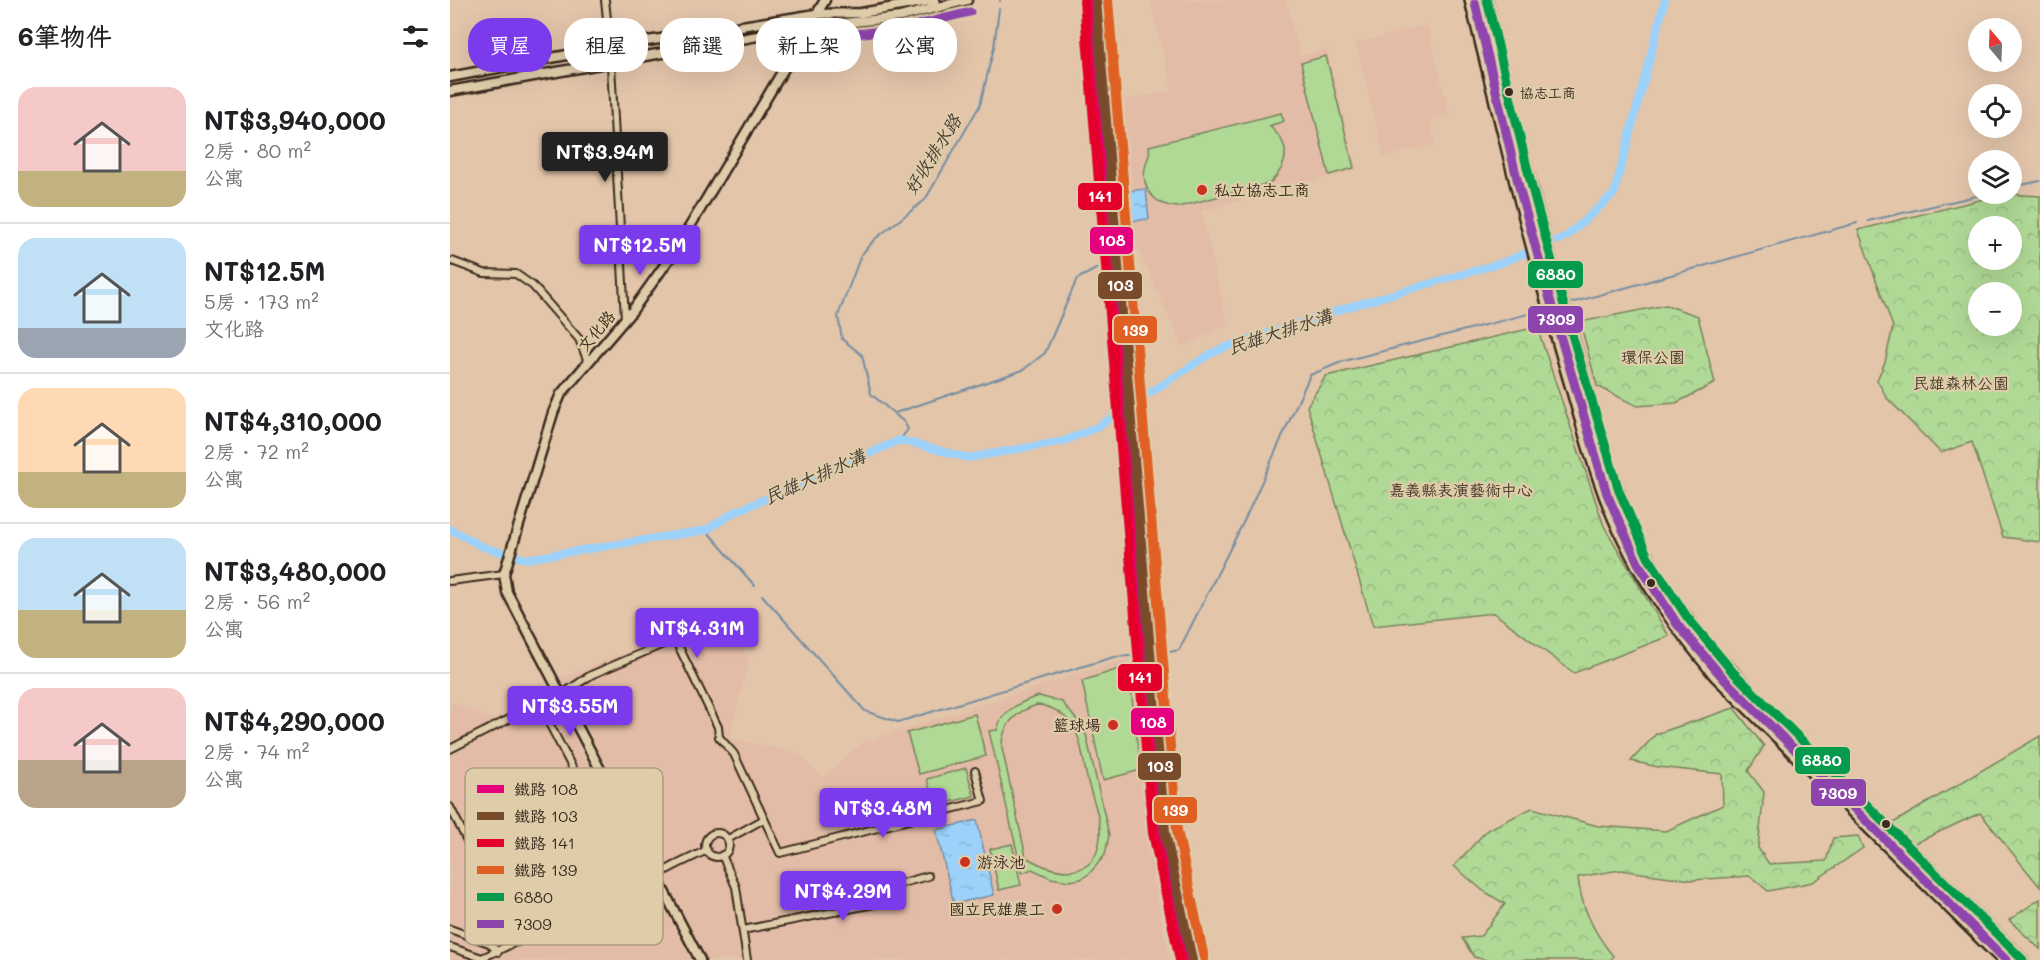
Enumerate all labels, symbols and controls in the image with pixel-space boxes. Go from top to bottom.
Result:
chip: 買屋 [468,18,552,72]
chip: 租屋 [564,18,648,72]
chip: 篩選 [660,18,744,72]
chip: 新上架 [756,18,861,72]
chip: 公寓 [873,18,957,72]
north arrow [1968,18,2022,72]
map controls [1968,18,2022,336]
text: 6筆物件 [18,19,112,53]
icon: filters [399,20,432,53]
place label: 協志工商 [1520,83,1576,102]
button: locate [1968,84,2022,138]
marker: 協志工商 [1503,86,1515,98]
text: NT$3,940,000 [204,103,386,137]
water label: 好收排水路 [898,108,967,199]
icon: home [66,111,138,183]
pin: NT$3.94M [543,132,667,183]
text: 2房 · 80 m² [204,137,311,163]
text: NT$3.94M [556,138,654,164]
button: layers [1968,150,2022,204]
text: 公寓 [204,164,244,190]
place label: 私立協志工商 [1214,179,1310,200]
line badge: 141 [1077,182,1123,211]
marker: 私立協志工商 [1195,183,1209,197]
text: 141 [1088,185,1112,206]
button: + [1968,216,2022,270]
pin: NT$12.5M [578,225,702,276]
line badge: 108 [1089,226,1134,255]
text: 108 [1098,229,1126,250]
text: NT$12.5M [593,231,687,257]
text: NT$12.5M [204,254,325,288]
line badge: 6880 [1527,260,1584,289]
icon: home [66,262,138,334]
text: 6880 [1536,263,1576,284]
line badge: 103 [1097,271,1143,300]
text: 103 [1107,274,1134,295]
button: − [1968,282,2022,336]
text: 5房 · 173 m² [204,288,319,314]
water label: 民雄大排水溝 [1225,302,1337,359]
line badge: 7309 [1527,305,1584,334]
street label: 文化路 [572,306,619,356]
text: 7309 [1537,308,1576,329]
text: 文化路 [204,315,264,341]
line badge: 139 [1113,315,1158,344]
text: 139 [1122,319,1149,340]
park label: 環保公園 [1621,346,1685,367]
park label: 民雄森林公園 [1913,372,2009,393]
text: NT$4,310,000 [204,404,382,438]
icon: home [66,412,138,484]
text: 2房 · 72 m² [204,438,309,464]
water label: 民雄大排水溝 [760,442,871,509]
text: 公寓 [204,465,244,491]
park label: 嘉義縣表演藝術中心 [1389,479,1533,500]
text: NT$3,480,000 [204,554,386,588]
icon: home [66,562,138,634]
unlabelled marker [1645,577,1657,589]
text: 2房 · 56 m² [204,588,310,614]
pin: NT$4.31M [635,608,759,659]
text: NT$4.31M [649,614,745,640]
text: 公寓 [204,615,244,641]
line badge: 141 [1117,663,1163,692]
text: 141 [1128,666,1152,687]
pin: NT$3.55M [508,686,632,737]
text: NT$3.55M [521,692,619,718]
text: NT$4,290,000 [204,704,385,738]
line badge: 108 [1130,707,1175,736]
text: 108 [1139,711,1167,732]
icon: home [66,712,138,784]
place label: 籃球場 [1053,714,1101,735]
marker: 籃球場 [1106,718,1120,732]
text: 2房 · 74 m² [204,738,309,764]
line badge: 6880 [1794,746,1851,775]
text: 6880 [1802,749,1842,770]
line badge: 103 [1137,752,1182,781]
text: 103 [1147,755,1174,776]
text: 公寓 [204,765,244,791]
legend [465,768,663,945]
text: 鐵路 108 [514,778,578,799]
line badge: 7309 [1810,778,1867,807]
text: 7309 [1819,782,1858,803]
pin: NT$3.48M [821,788,945,839]
text: NT$3.48M [834,794,932,820]
line badge: 139 [1153,796,1198,824]
text: 139 [1162,799,1189,820]
text: 鐵路 103 [514,805,578,826]
unlabelled marker [1880,818,1892,830]
text: 鐵路 141 [514,832,575,853]
place label: 游泳池 [977,851,1025,872]
marker: 游泳池 [958,855,972,869]
text: 鐵路 139 [514,859,577,880]
pin: NT$4.29M [781,871,905,922]
text: NT$4.29M [794,877,892,903]
text: 6880 [514,886,553,907]
place label: 國立民雄農工 [949,898,1045,919]
marker: 國立民雄農工 [1050,902,1064,916]
text: 7309 [514,913,552,934]

